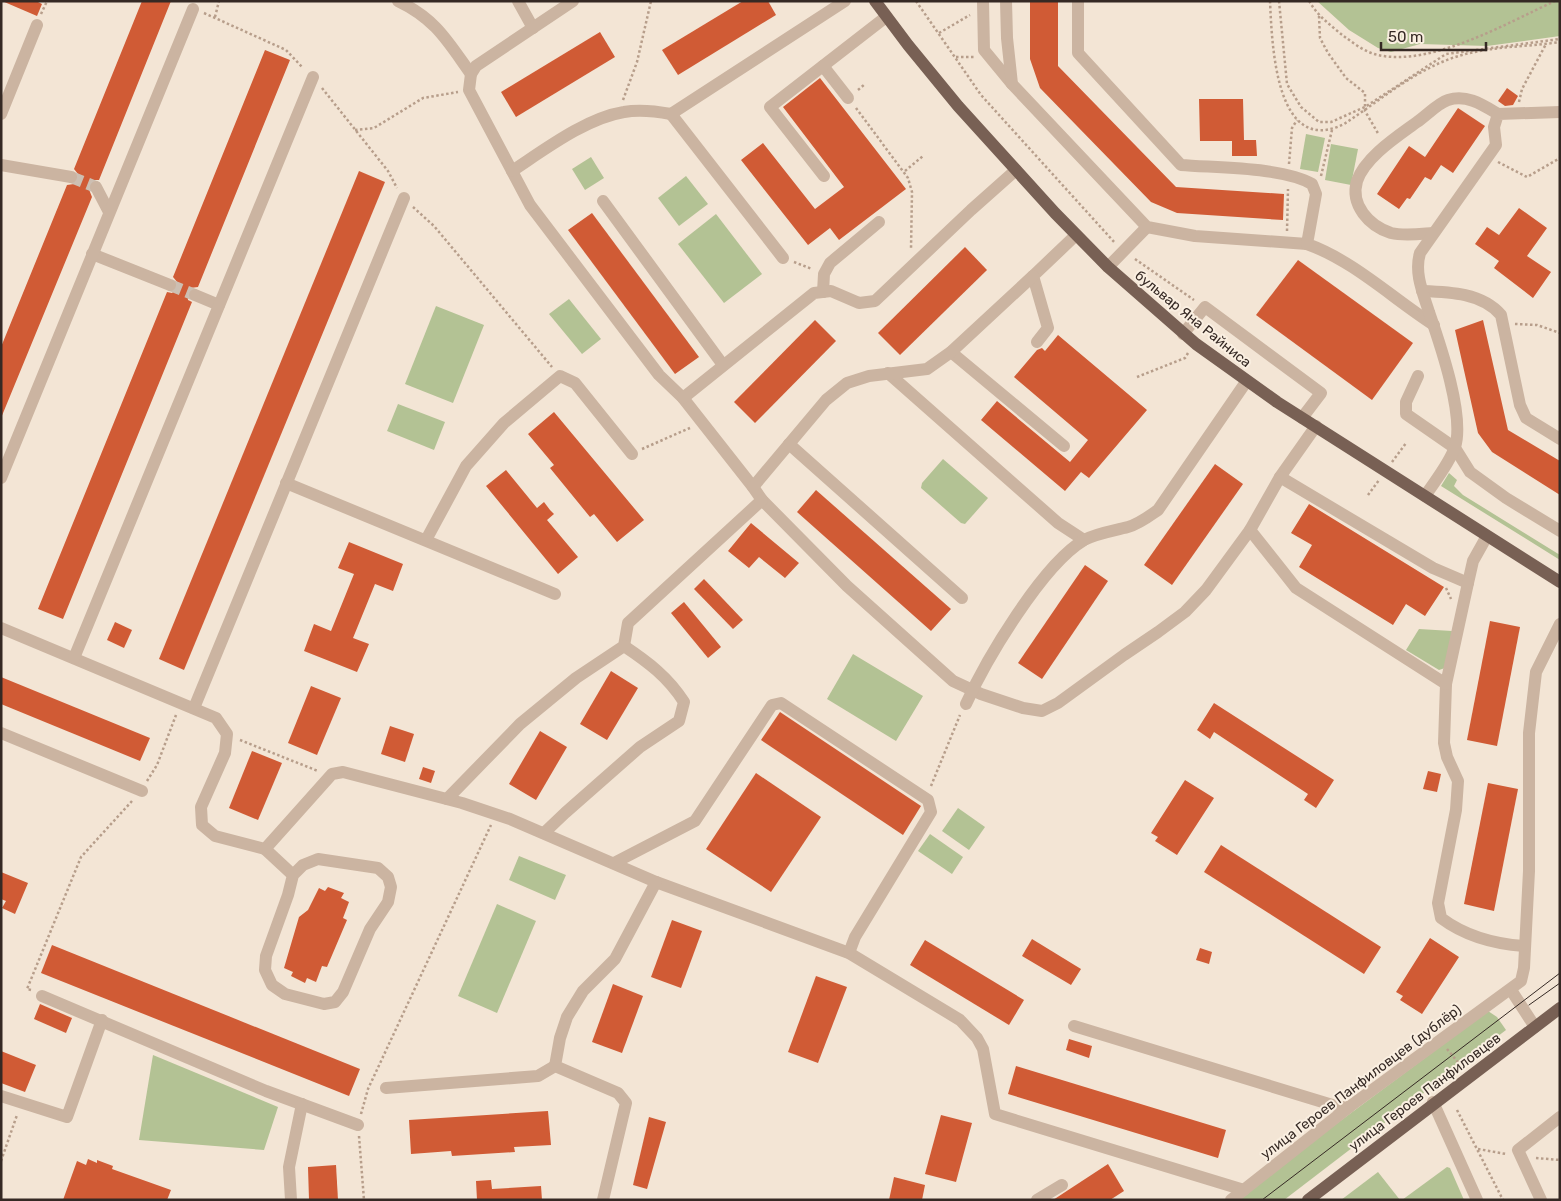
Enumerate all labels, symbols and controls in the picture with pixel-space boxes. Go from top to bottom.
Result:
scale bar [1381,20,1486,52]
text: 50 m [1388,28,1423,46]
street label: бульвар Яна Райниса [1131,267,1255,371]
street label: улица Героев Панфиловцев (дублёр) [1257,1001,1465,1163]
street label: улица Героев Панфиловцев [1346,1029,1504,1155]

